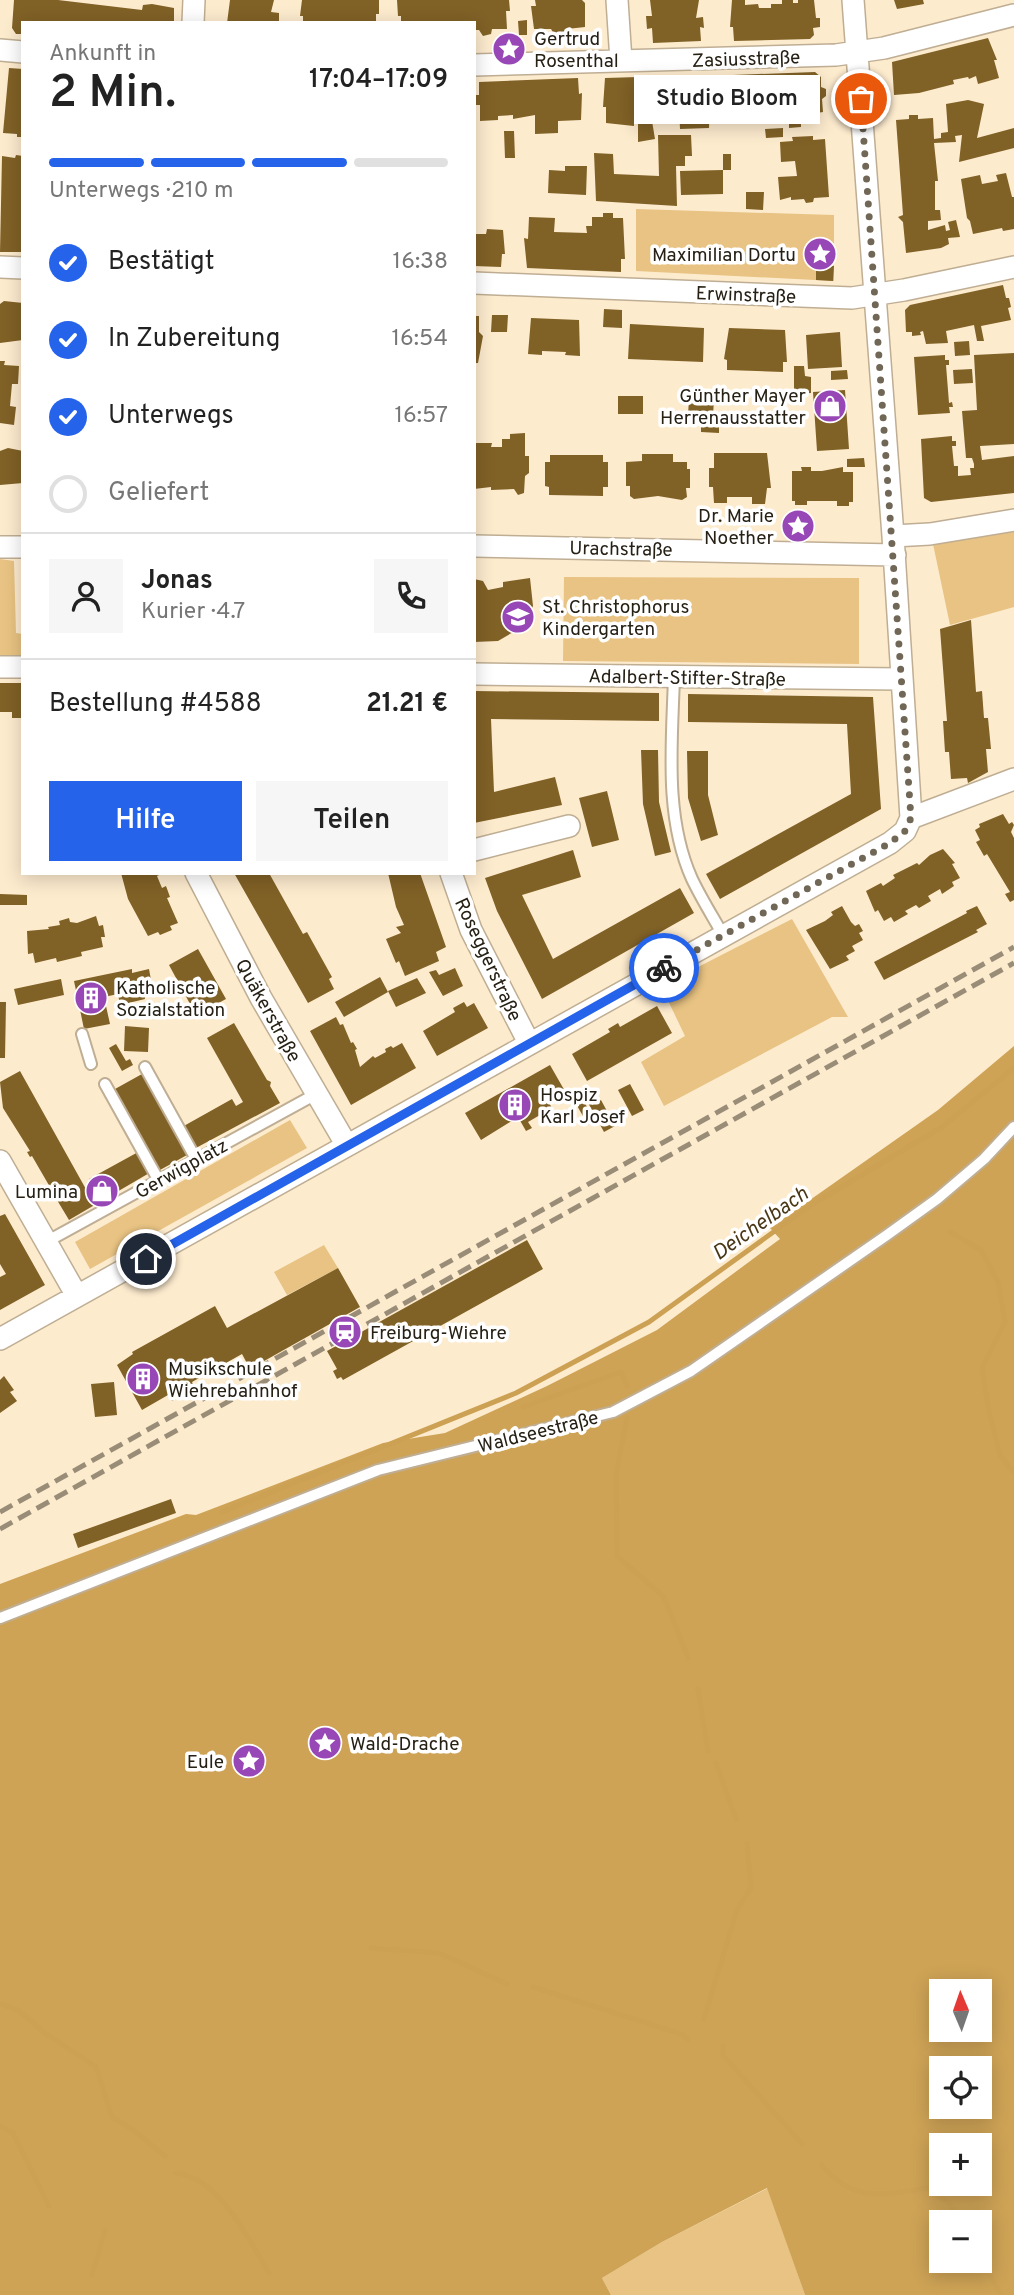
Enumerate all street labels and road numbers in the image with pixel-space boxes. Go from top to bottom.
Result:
street label: Zasiusstraße [691,46,801,74]
street label: Erwinstraße [695,282,797,310]
street label: Urachstraße [569,537,673,563]
street label: Adalbert-Stifter-Straße [588,665,786,693]
street label: Roseggerstraße [448,894,526,1025]
street label: Quäkerstraße [229,955,306,1067]
street label: Gerwigplatz [131,1134,232,1205]
street label: Waldseestraße [476,1406,601,1460]

